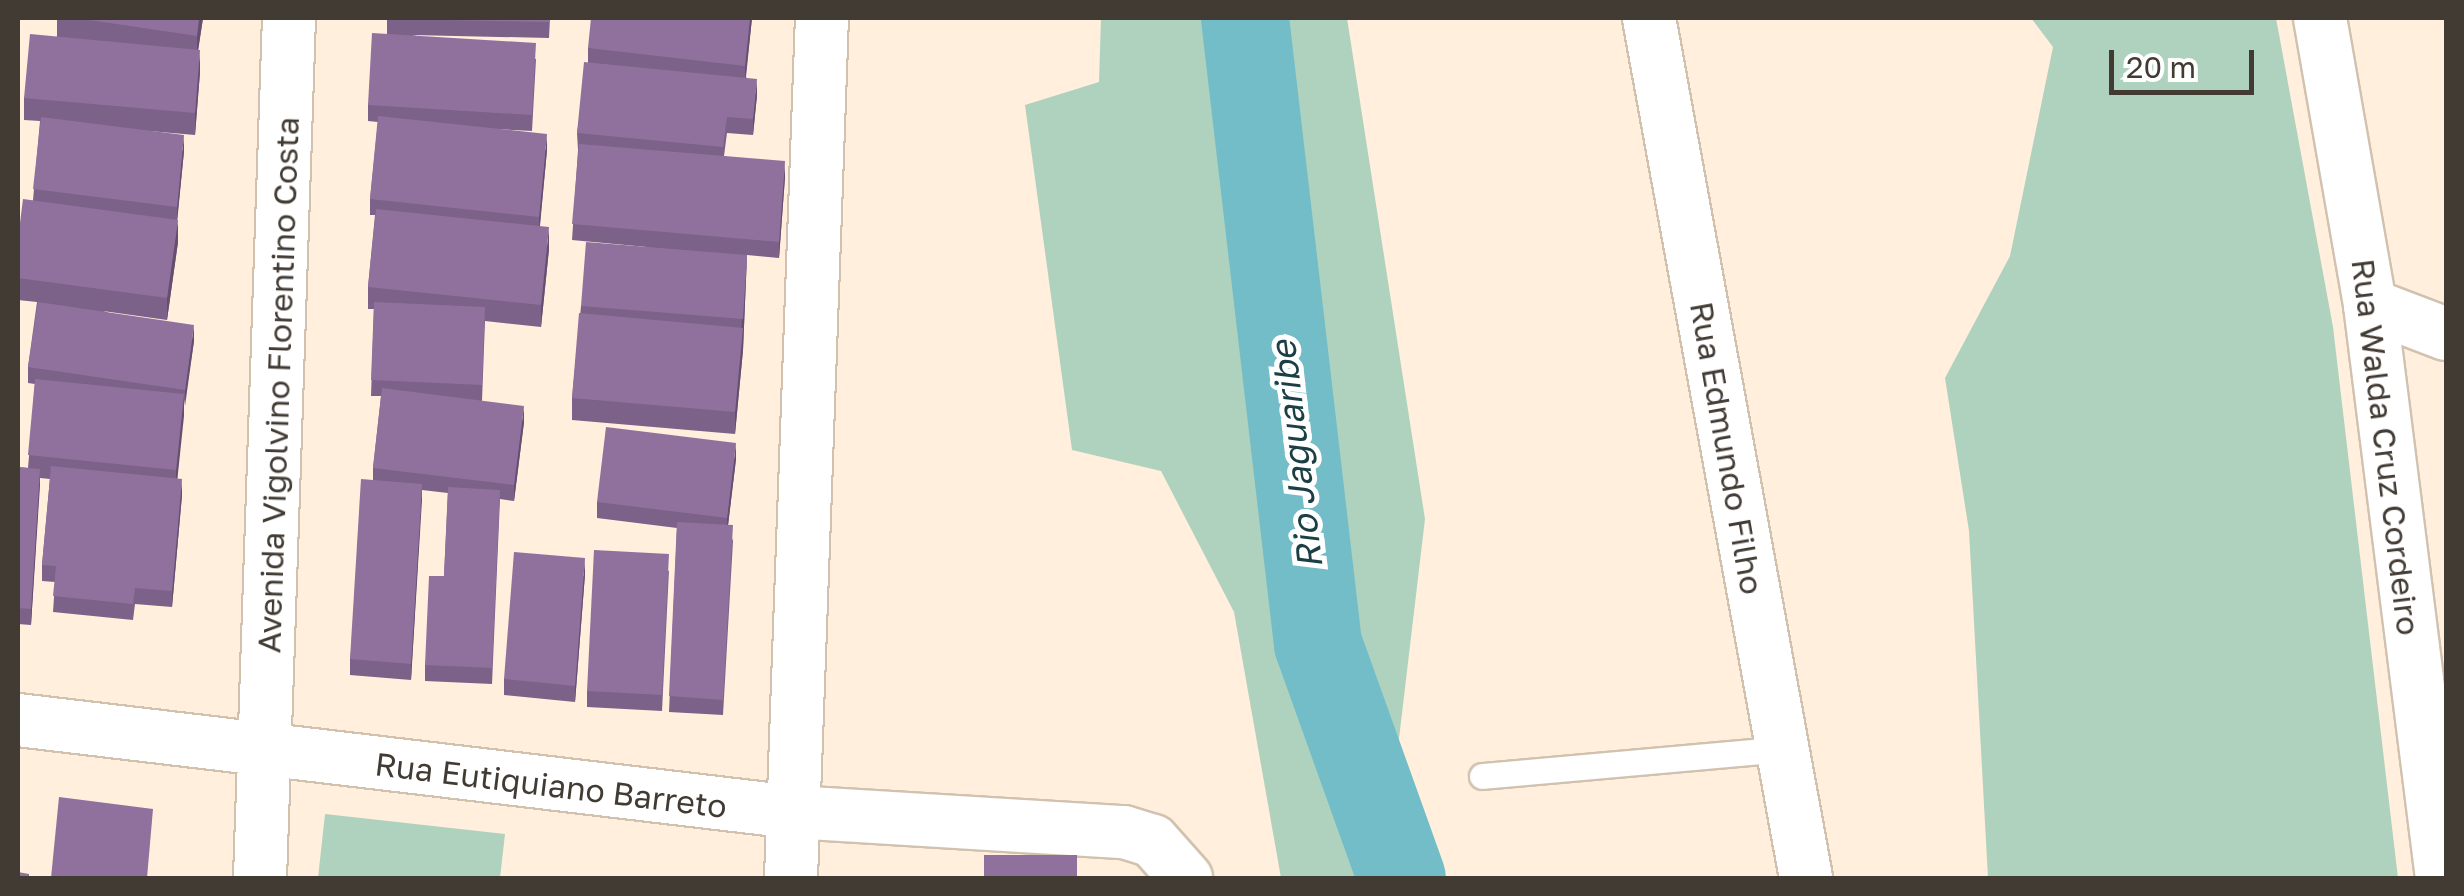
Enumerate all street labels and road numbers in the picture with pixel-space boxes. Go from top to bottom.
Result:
street label: Avenida Vigolvino Florentino Costa [249,116,307,654]
street label: Rua Walda Cruz Cordeiro [2344,257,2428,637]
street label: Rua Edmundo Filho [1682,299,1772,597]
street label: Rua Eutiquiano Barreto [373,744,729,826]

